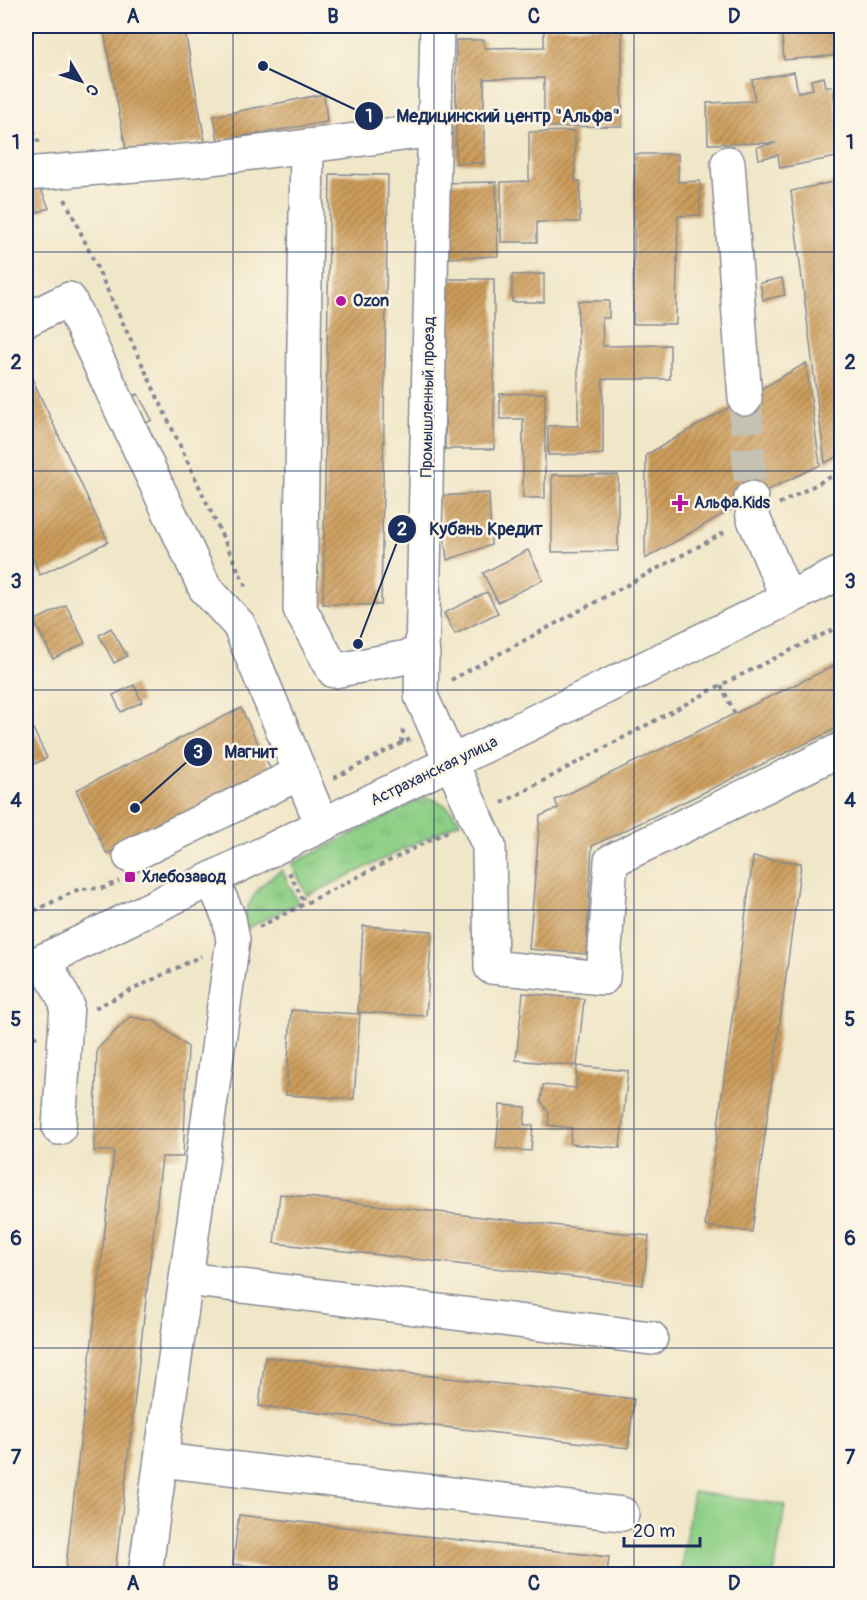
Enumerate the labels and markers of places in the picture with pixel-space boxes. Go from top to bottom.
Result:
callout: Медицинский центр "Альфа" [354,98,632,134]
place label: Ozon [353,291,389,311]
marker: Ozon [334,294,348,308]
place label: Альфа.Kids [694,493,771,513]
marker: Альфа.Kids [671,494,689,512]
callout: Кубань Кредит [387,511,555,547]
callout: Магнит [183,734,290,770]
place label: Хлебозавод [142,867,226,887]
marker: Хлебозавод [123,870,137,884]

